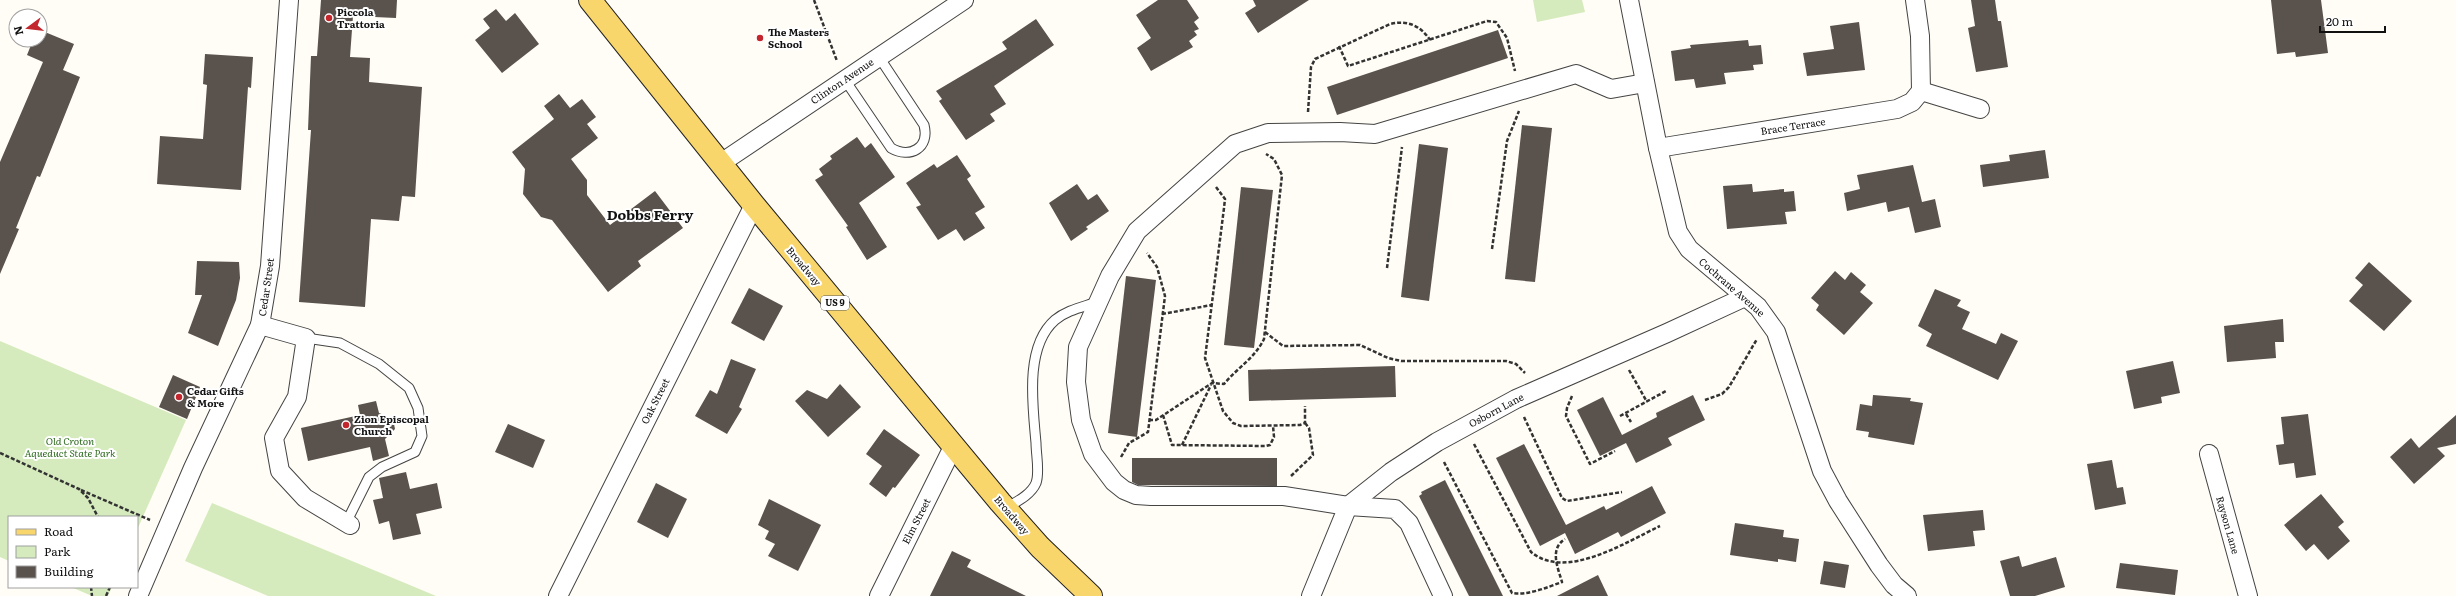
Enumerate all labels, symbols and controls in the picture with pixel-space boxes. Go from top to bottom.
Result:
place label: Piccola Trattoria [337,4,385,31]
north arrow [8,8,48,48]
scale bar [2320,8,2385,34]
text: 20 m [2326,12,2353,30]
marker: Piccola Trattoria [324,13,334,23]
text: N [8,24,26,37]
place label: The Masters School [768,24,829,51]
marker: The Masters School [755,33,765,43]
street label: Clinton Avenue [807,54,876,107]
street label: Brace Terrace [1759,113,1826,138]
district label: Dobbs Ferry [607,204,694,224]
street label: Broadway [783,243,826,289]
street label: Cochrane Avenue [1696,254,1769,320]
street label: Cedar Street [254,257,277,317]
road number: US 9 [821,296,849,310]
street label: Oak Street [637,375,673,426]
place label: Cedar Gifts & More [187,383,244,410]
street label: Osborn Lane [1466,389,1526,430]
marker: Cedar Gifts & More [174,392,184,402]
place label: Zion Episcopal Church [354,411,429,438]
marker: Zion Episcopal Church [341,420,351,430]
park label: Old Croton Aqueduct State Park [25,433,116,460]
street label: Broadway [991,492,1034,538]
street label: Rayson Lane [2213,494,2244,556]
street label: Elm Street [898,495,934,546]
legend [8,516,138,588]
text: Road [44,522,74,540]
text: Park [44,542,71,560]
text: Building [44,562,94,580]

